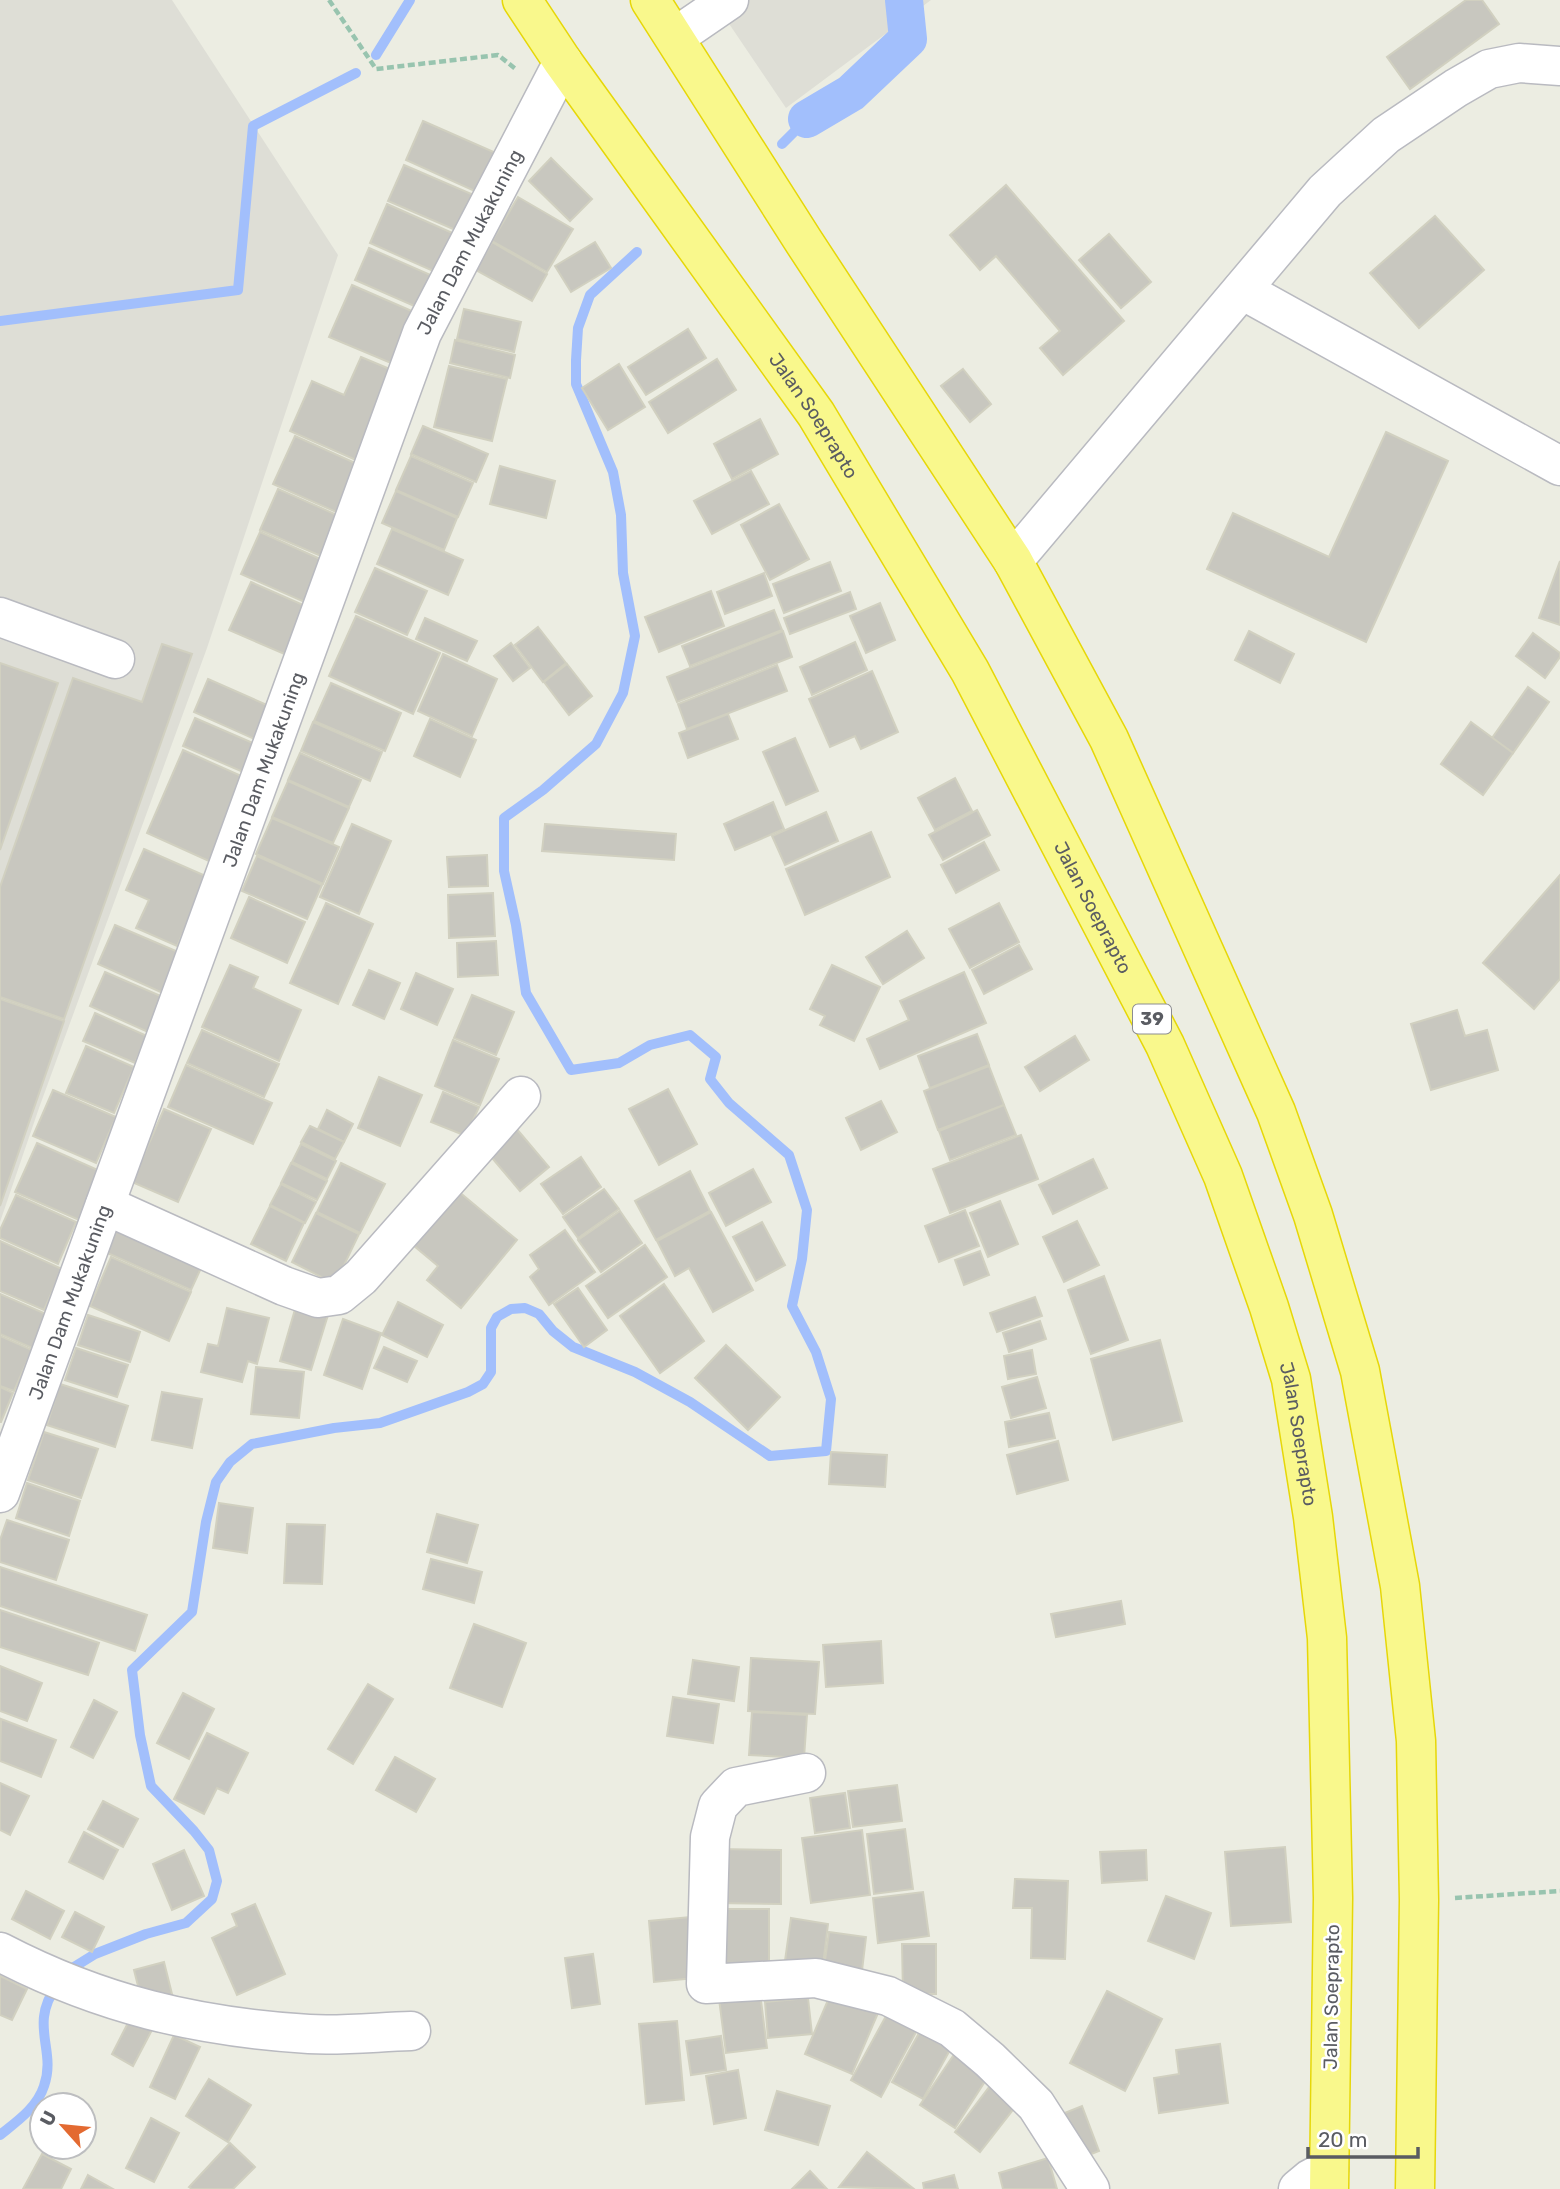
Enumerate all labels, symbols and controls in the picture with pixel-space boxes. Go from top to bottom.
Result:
street label: Jalan Dam Mukakuning [412,146,528,339]
street label: Jalan Soeprapto [764,349,863,483]
street label: Jalan Dam Mukakuning [218,669,310,870]
street label: Jalan Soeprapto [1049,838,1137,977]
road number: 39 [1133,1004,1171,1034]
street label: Jalan Dam Mukakuning [24,1202,116,1403]
street label: Jalan Soeprapto [1274,1359,1322,1507]
street label: Jalan Soeprapto [1319,1924,1344,2070]
north arrow [28,2091,98,2161]
text: U [35,2107,62,2130]
scale bar [1308,2116,1418,2160]
text: 20 m [1318,2127,1367,2152]

